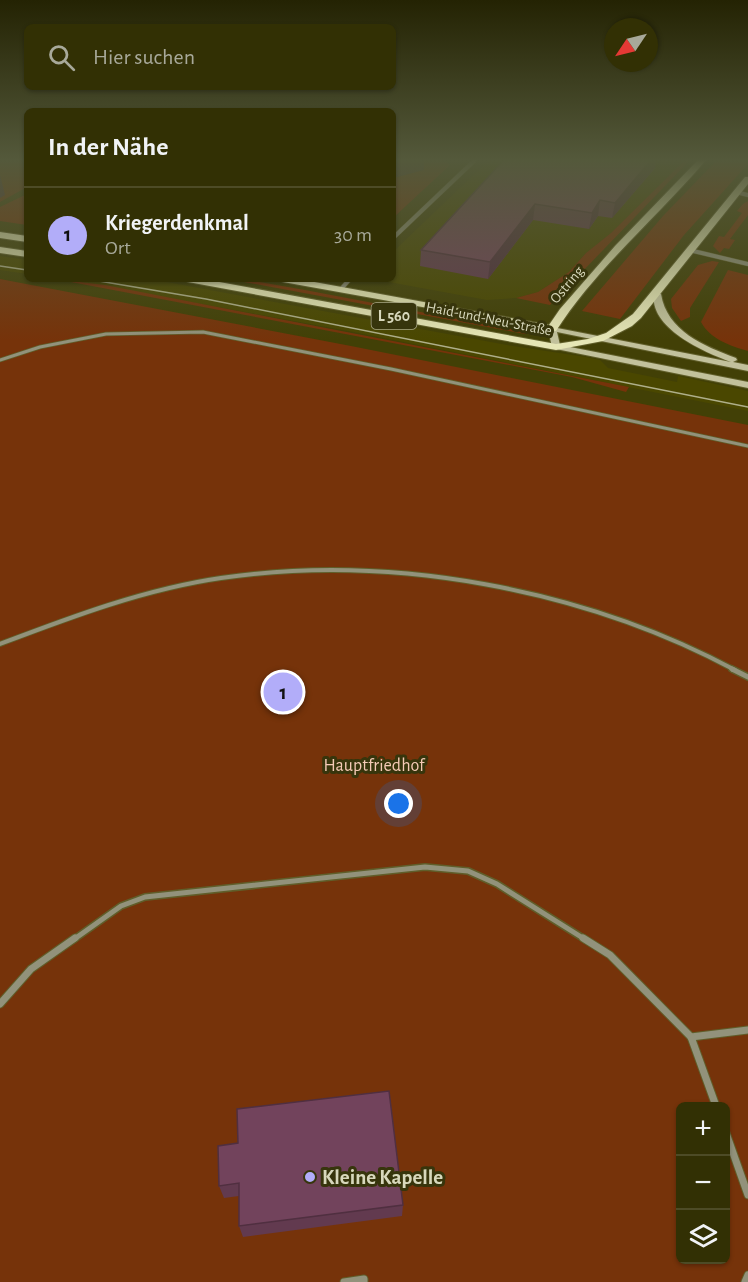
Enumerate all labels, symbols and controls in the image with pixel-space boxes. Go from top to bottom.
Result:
north arrow [604,18,658,72]
search box [24,24,396,90]
icon: search [45,41,78,74]
text: Hier suchen [93,46,195,68]
text: In der Nähe [48,134,168,160]
text: Kriegerdenkmal [105,212,249,234]
text: 1 [64,225,71,245]
text: 30 m [334,225,372,245]
text: Ort [105,238,131,258]
street label: Ostring [547,263,587,306]
street label: Haid-und-Neu-Straße [425,299,553,339]
road number: L 560 [372,303,416,329]
pin: 1 [264,670,302,714]
park label: Hauptfriedhof [324,757,426,775]
your location [384,789,413,818]
map controls [676,1102,730,1264]
button: + [676,1102,730,1156]
button: − [676,1156,730,1210]
place label: Kleine Kapelle [322,1167,443,1188]
marker: Kleine Kapelle [303,1170,317,1184]
button: layers [676,1210,730,1264]

